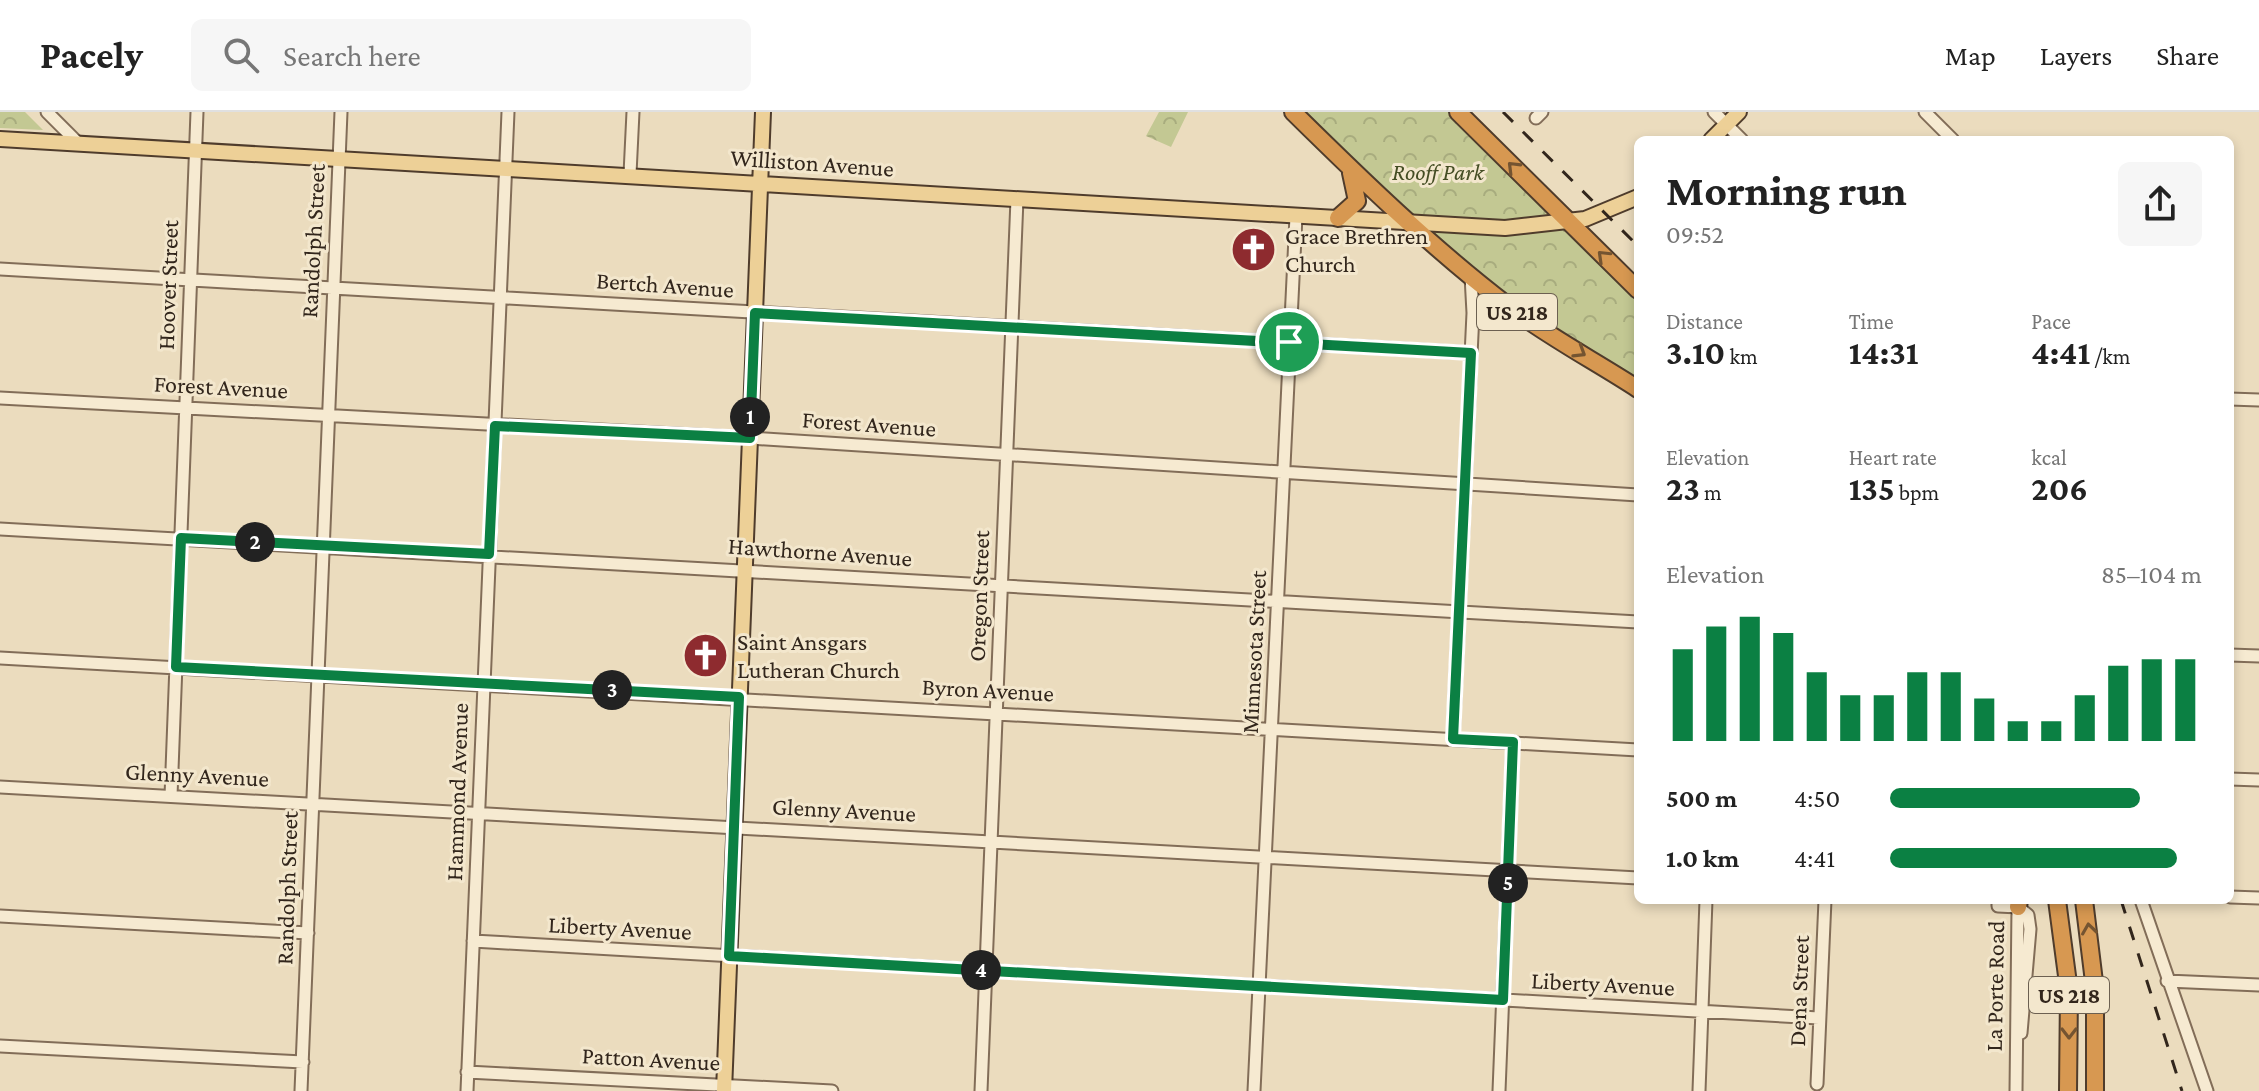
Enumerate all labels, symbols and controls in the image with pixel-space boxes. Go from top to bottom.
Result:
search box [191,19,751,91]
icon: search [219,33,263,77]
text: Pacely [40,34,143,76]
text: Search here [283,39,421,72]
text: Map [1945,40,1996,71]
text: Layers [2040,40,2112,71]
text: Share [2156,40,2219,71]
street label: Williston Avenue [729,143,895,182]
park label: Rooff Park [1392,158,1485,185]
street label: Randolph Street [295,162,330,319]
one-way arrow [1508,162,1522,176]
button: share [2118,162,2202,246]
text: Morning run [1666,166,1907,214]
street label: Hoover Street [152,218,183,350]
text: 09:52 [1666,220,1724,249]
place label: Grace Brethren Church [1285,222,1428,277]
church icon: Grace Brethren Church [1230,226,1278,274]
one-way arrow [1598,251,1612,265]
street label: Bertch Avenue [595,266,735,303]
road number: US 218 [1477,294,1557,330]
pin [1255,308,1323,376]
text: Distance [1666,309,1743,334]
text: Time [1849,309,1894,334]
text: Pace [2031,309,2071,334]
icon: arrive [1267,320,1311,364]
text: 3.10 [1666,334,1725,371]
text: 14:31 [1849,334,1918,371]
text: 4:41 [2031,334,2090,371]
one-way arrow [1571,342,1586,358]
text: km [1725,344,1758,369]
text: /km [2090,344,2130,369]
street label: Forest Avenue [153,370,289,403]
pin: 1 [730,397,770,437]
text: 1 [746,404,754,429]
street label: Forest Avenue [801,405,937,442]
text: Elevation [1666,445,1749,470]
text: Heart rate [1849,445,1937,470]
text: kcal [2031,445,2067,470]
text: 23 [1666,470,1700,507]
text: 135 [1849,470,1895,507]
text: 206 [2031,470,2088,507]
text: m [1700,480,1722,505]
text: bpm [1895,480,1939,505]
pin: 2 [235,522,275,562]
text: 2 [249,529,261,554]
street label: Oregon Street [963,529,994,662]
street label: Hawthorne Avenue [727,532,913,571]
text: Elevation [1666,560,1764,589]
text: 85–104 m [2101,560,2202,589]
street label: Minnesota Street [1236,569,1271,734]
place label: Saint Ansgars Lutheran Church [737,628,900,683]
church icon: Saint Ansgars Lutheran Church [682,632,730,680]
pin: 3 [592,670,632,710]
street label: Byron Avenue [921,673,1055,706]
text: 3 [607,677,617,702]
street label: Hammond Avenue [440,703,473,881]
street label: Glenny Avenue [124,757,270,792]
text: 500 m [1666,784,1737,813]
text: 4:50 [1794,784,1840,813]
street label: Glenny Avenue [771,792,917,827]
street label: Randolph Street [270,809,303,965]
text: 1.0 km [1666,844,1739,873]
text: 4:41 [1794,844,1835,873]
pin: 5 [1488,863,1528,903]
text: 5 [1503,870,1513,895]
street label: Liberty Avenue [548,910,692,945]
street label: La Porte Road [1980,920,2009,1052]
one-way arrow [2081,923,2098,936]
street label: Dena Street [1783,934,1814,1047]
pin: 4 [961,950,1001,990]
text: 4 [975,957,987,982]
street label: Liberty Avenue [1531,966,1675,1001]
road number: US 218 [2029,977,2109,1013]
one-way arrow [2060,1027,2078,1040]
street label: Patton Avenue [581,1041,721,1076]

